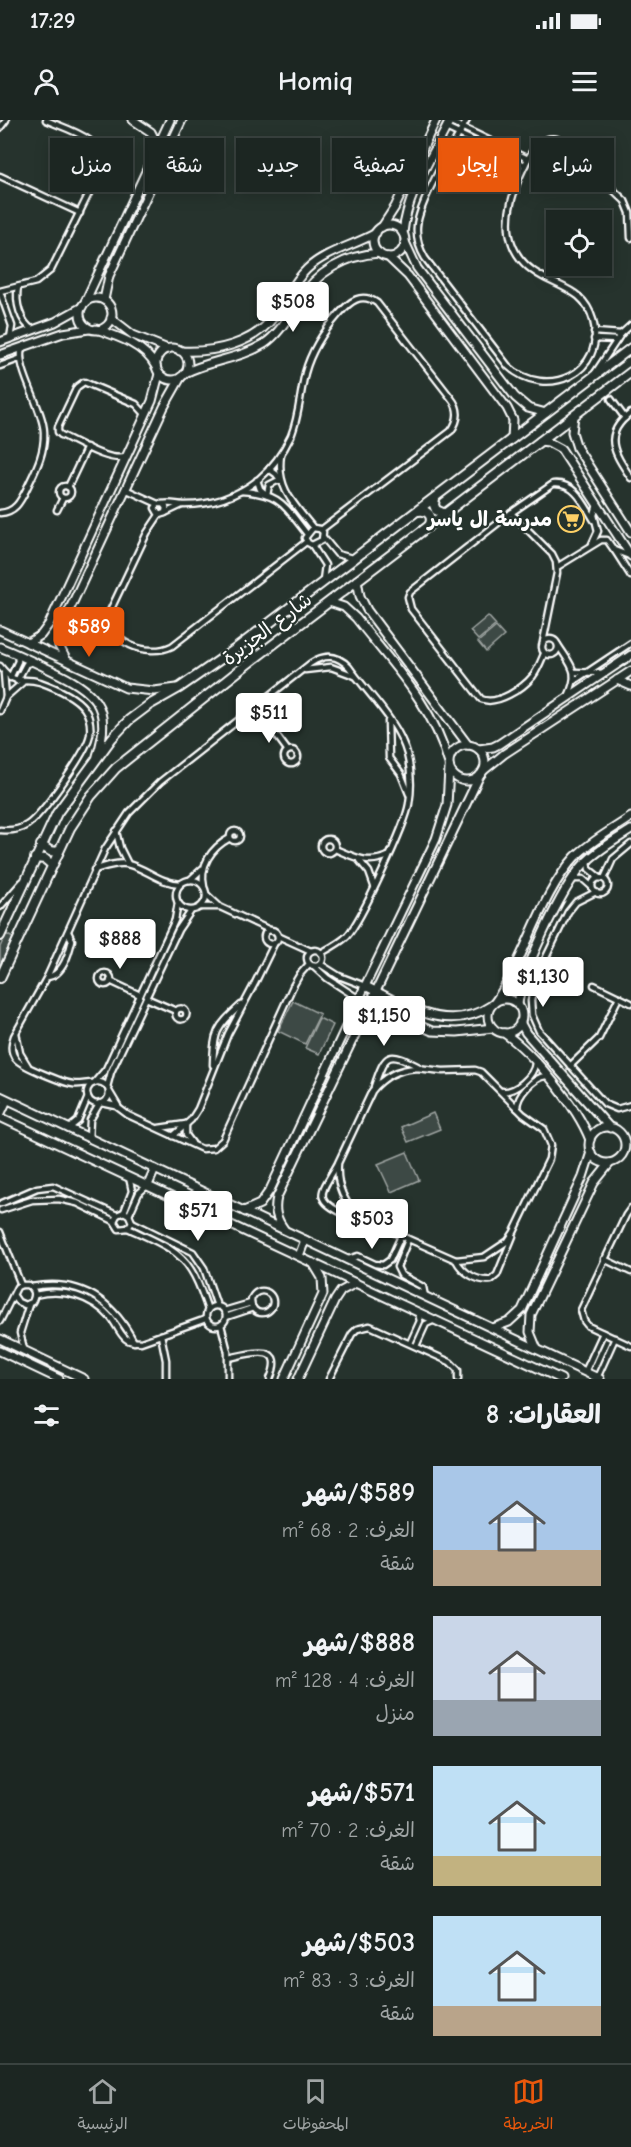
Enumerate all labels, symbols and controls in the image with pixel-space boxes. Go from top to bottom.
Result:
text: 17:29 [30,8,76,34]
icon: person [30,65,63,98]
icon: menu [568,65,601,98]
text: Homiq [278,66,353,97]
chip: منزل [50,138,133,192]
chip: شقة [145,138,224,192]
chip: جديد [236,138,320,192]
chip: تصفية [332,138,426,192]
chip: إيجار [438,138,519,192]
chip: شراء [531,138,614,192]
map controls [546,210,612,276]
button: locate [546,210,612,276]
pin: $508 [257,282,329,333]
text: $508 [271,290,315,313]
supermarket icon: مدرسة ال ياسر [556,504,586,534]
place label: مدرسة ال ياسر [426,508,552,531]
street label: شارع الجزيرة [218,588,318,672]
pin: $589 [53,607,125,658]
text: $589 [67,615,111,638]
pin: $511 [233,693,305,744]
text: $511 [250,701,288,724]
pin: $888 [84,919,156,970]
text: $888 [99,927,141,950]
pin: $1,130 [494,957,592,1008]
text: $1,130 [517,965,569,988]
pin: $1,150 [335,996,433,1047]
text: $1,150 [357,1004,411,1027]
pin: $571 [162,1191,234,1242]
text: $571 [178,1199,218,1222]
pin: $503 [336,1199,408,1250]
text: $503 [350,1207,394,1230]
icon: filters [30,1399,63,1432]
text: العقارات: 8 [486,1400,601,1430]
text: $589/شهر [304,1478,415,1508]
icon: home [481,1490,553,1562]
text: الغرف: 2 · 68 m² [282,1519,415,1542]
text: شقة [380,1552,415,1575]
text: $888/شهر [305,1628,415,1658]
icon: home [481,1640,553,1712]
text: الغرف: 4 · 128 m² [275,1669,415,1692]
text: منزل [376,1702,415,1725]
text: $571/شهر [309,1778,415,1808]
icon: home [481,1790,553,1862]
text: الغرف: 2 · 70 m² [281,1819,415,1842]
text: شقة [380,1852,415,1875]
text: $503/شهر [303,1928,415,1958]
icon: home [481,1940,553,2012]
text: الغرف: 3 · 83 m² [283,1969,415,1992]
text: شقة [380,2002,415,2025]
tab: الرئيسية [78,2075,128,2138]
tab: المحفوظات [283,2075,349,2138]
tab: الخريطة [504,2075,554,2138]

